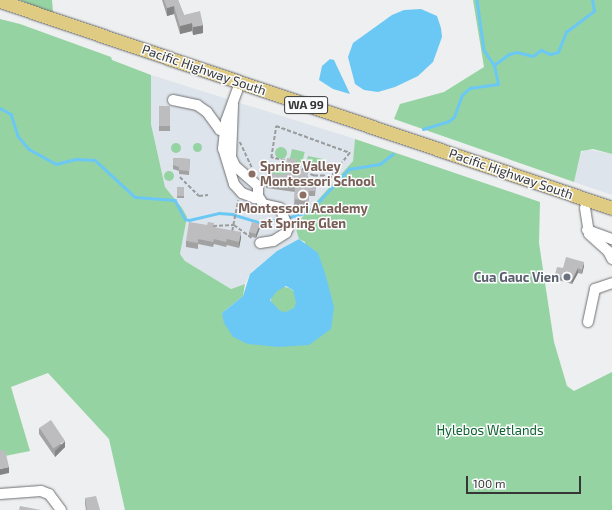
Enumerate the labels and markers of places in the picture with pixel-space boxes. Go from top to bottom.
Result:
place label: Spring Valley Montessori School [260,159,375,190]
marker: Spring Valley Montessori School [247,169,257,179]
marker: Montessori Academy at Spring Glen [298,190,308,200]
place label: Montessori Academy at Spring Glen [238,201,368,232]
place label: Cua Gauc Vien [473,269,559,285]
marker: Cua Gauc Vien [562,272,572,282]

